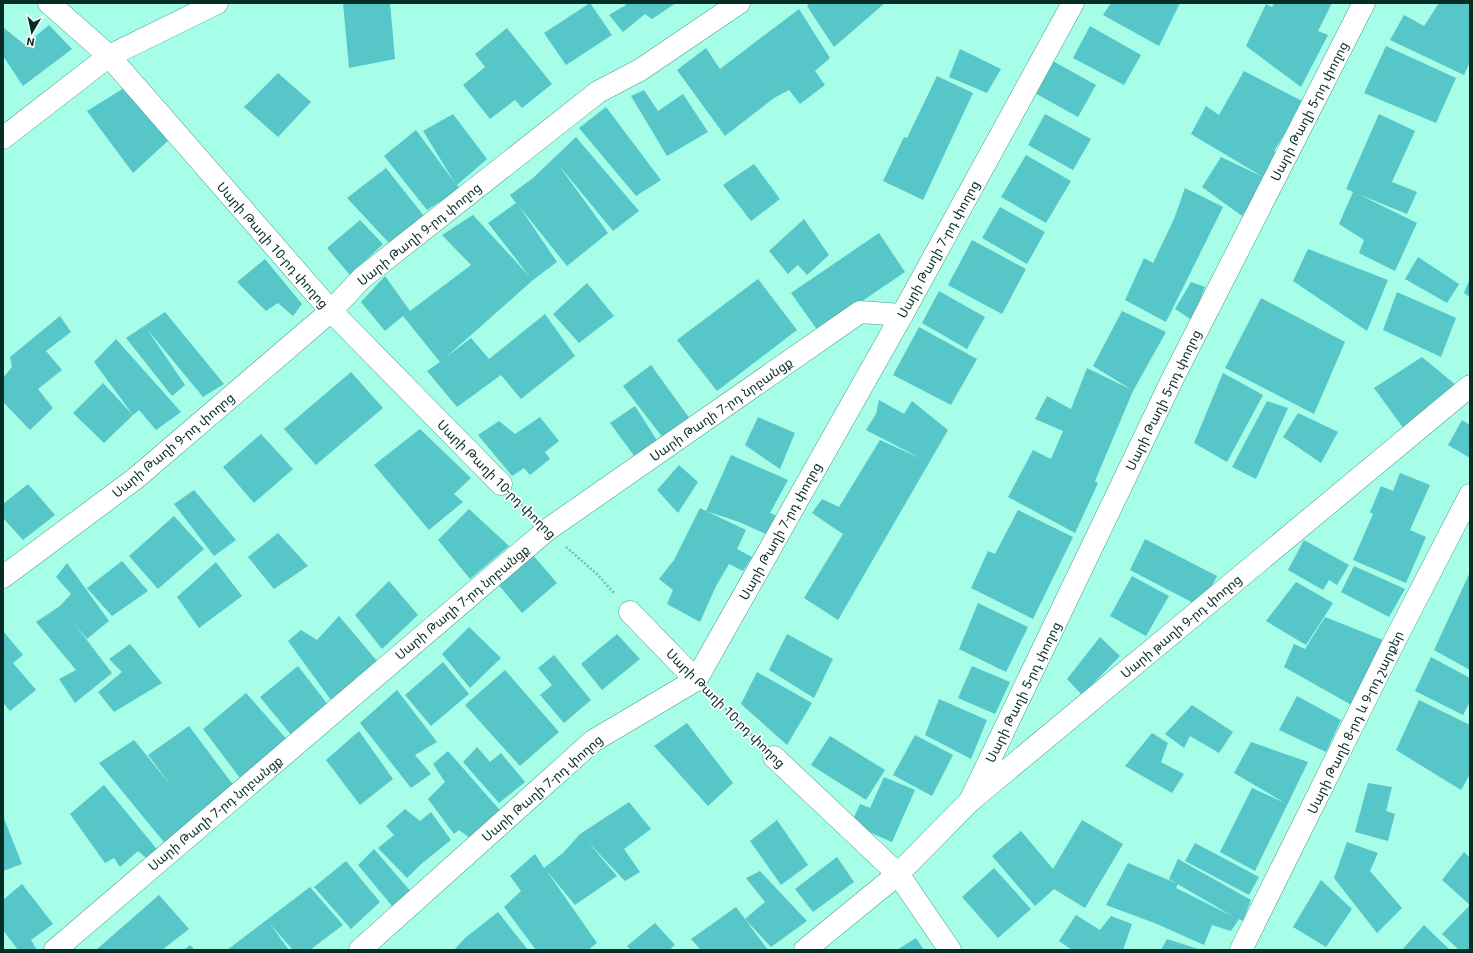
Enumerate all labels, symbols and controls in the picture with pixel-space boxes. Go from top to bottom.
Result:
north arrow [12,12,52,52]
text: N [25,34,35,48]
street label: Սարի Թաղի 5-րդ փողոց [1268,39,1351,184]
street label: Սարի Թաղի 7-րդ փողոց [894,178,983,321]
street label: Սարի Թաղի 10-րդ փողոց [214,179,331,311]
street label: Սարի Թաղի 9-րդ փողոց [354,180,484,289]
street label: Սարի Թաղի 5-րդ փողոց [1123,327,1204,473]
street label: Սարի Թաղի 7-րդ նրբանցք [647,354,795,464]
street label: Սարի Թաղի 9-րդ փողոց [109,390,237,501]
street label: Սարի Թաղի 10-րդ փողոց [434,417,559,542]
street label: Սարի Թաղի 7-րդ փողոց [736,460,825,603]
street label: Սարի Թաղի 7-րդ նրբանցք [392,542,532,663]
street label: Սարի թաղի 9-րդ փողոց [1118,571,1245,681]
street label: Սարի Թաղի 5-րդ փողոց [983,619,1064,765]
street label: Սարի Թաղի 8-րդ և 9-րդ շարքեր [1304,628,1406,816]
street label: Սարի Թաղի 10-րդ փողոց [663,646,788,771]
street label: Սարի Թաղի 7-րդ փողոց [479,732,606,845]
street label: Սարի Թաղի 7-րդ նրբանցք [145,753,285,874]

